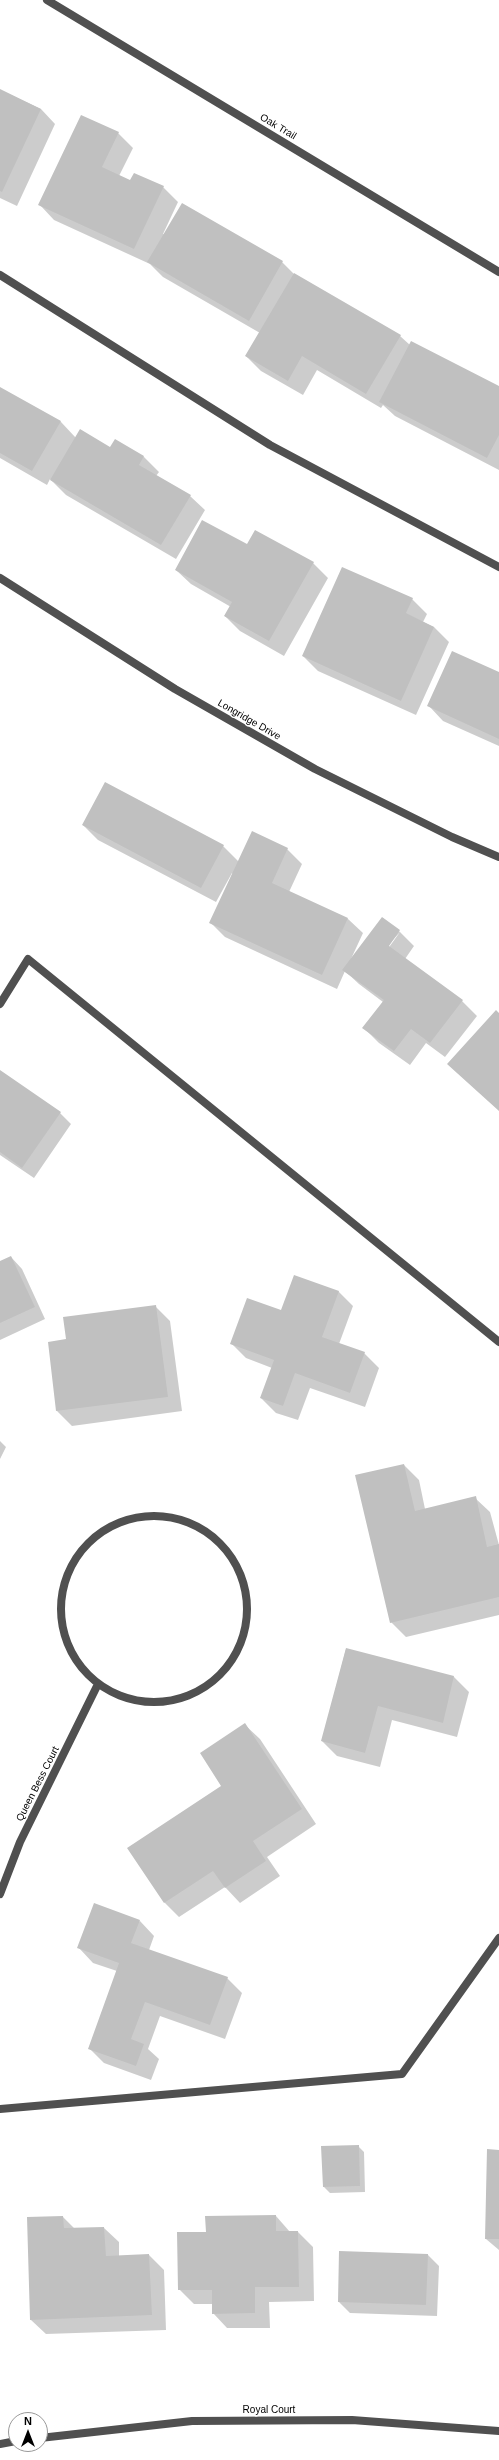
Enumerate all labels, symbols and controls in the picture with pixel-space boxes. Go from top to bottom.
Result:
street label: Oak Trail [258,112,298,142]
street label: Longridge Drive [215,697,283,743]
street label: Queen Bess Court [14,1745,62,1823]
street label: Royal Court [243,2404,295,2416]
north arrow [8,2412,48,2452]
text: N [24,2415,32,2427]

